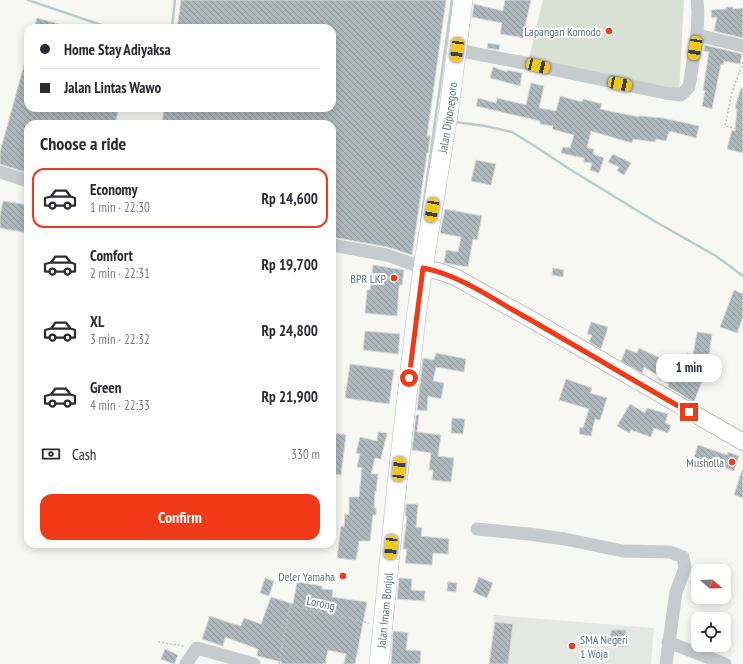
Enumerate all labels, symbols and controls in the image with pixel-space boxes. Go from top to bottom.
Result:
place label: Lapangan Komodo [524,24,601,39]
marker: Lapangan Komodo [604,26,614,36]
car [687,35,703,61]
car [450,37,464,63]
text: Home Stay Adiyaksa [64,40,171,59]
car [525,57,551,75]
car [607,76,633,92]
text: Jalan Lintas Wawo [64,78,161,97]
street label: Jalan Diponegoro [434,81,460,155]
text: Choose a ride [40,132,126,155]
icon: car [42,180,78,216]
text: Economy [90,180,138,199]
text: Rp 14,600 [262,189,318,208]
car [424,197,440,223]
text: 1 min · 22:30 [90,199,150,216]
icon: car [42,246,78,282]
text: Comfort [90,246,133,265]
text: Rp 19,700 [262,255,318,274]
text: 2 min · 22:31 [90,265,150,282]
place label: BPR LKP [350,271,387,286]
marker: BPR LKP [389,273,399,283]
icon: car [42,312,78,348]
text: XL [90,312,104,331]
text: Rp 24,800 [262,321,318,340]
text: 3 min · 22:32 [90,331,150,348]
callout: 1 min [656,354,722,382]
text: 1 min [676,359,702,376]
route start [400,369,418,387]
icon: car [42,378,78,414]
text: Green [90,378,122,397]
text: Rp 21,900 [262,387,318,406]
text: 4 min · 22:33 [90,397,150,414]
route end [680,403,698,421]
icon: cash [40,443,62,465]
text: Cash [72,445,96,464]
text: 330 m [291,446,320,463]
place label: Musholla [686,455,724,470]
car [392,456,406,482]
marker: Musholla [727,457,737,467]
button: Confirm [40,494,320,540]
car [384,534,398,560]
north arrow [691,564,731,604]
map controls [691,564,731,652]
place label: Deler Yamaha [278,569,335,584]
marker: Deler Yamaha [338,571,348,581]
street label: Jalan Imam Bonjol [373,572,396,650]
street label: Lorong [305,593,337,613]
button: locate [691,612,731,652]
place label: SMA Negeri 1 Woja [580,632,628,661]
marker: SMA Negeri 1 Woja [567,641,577,651]

